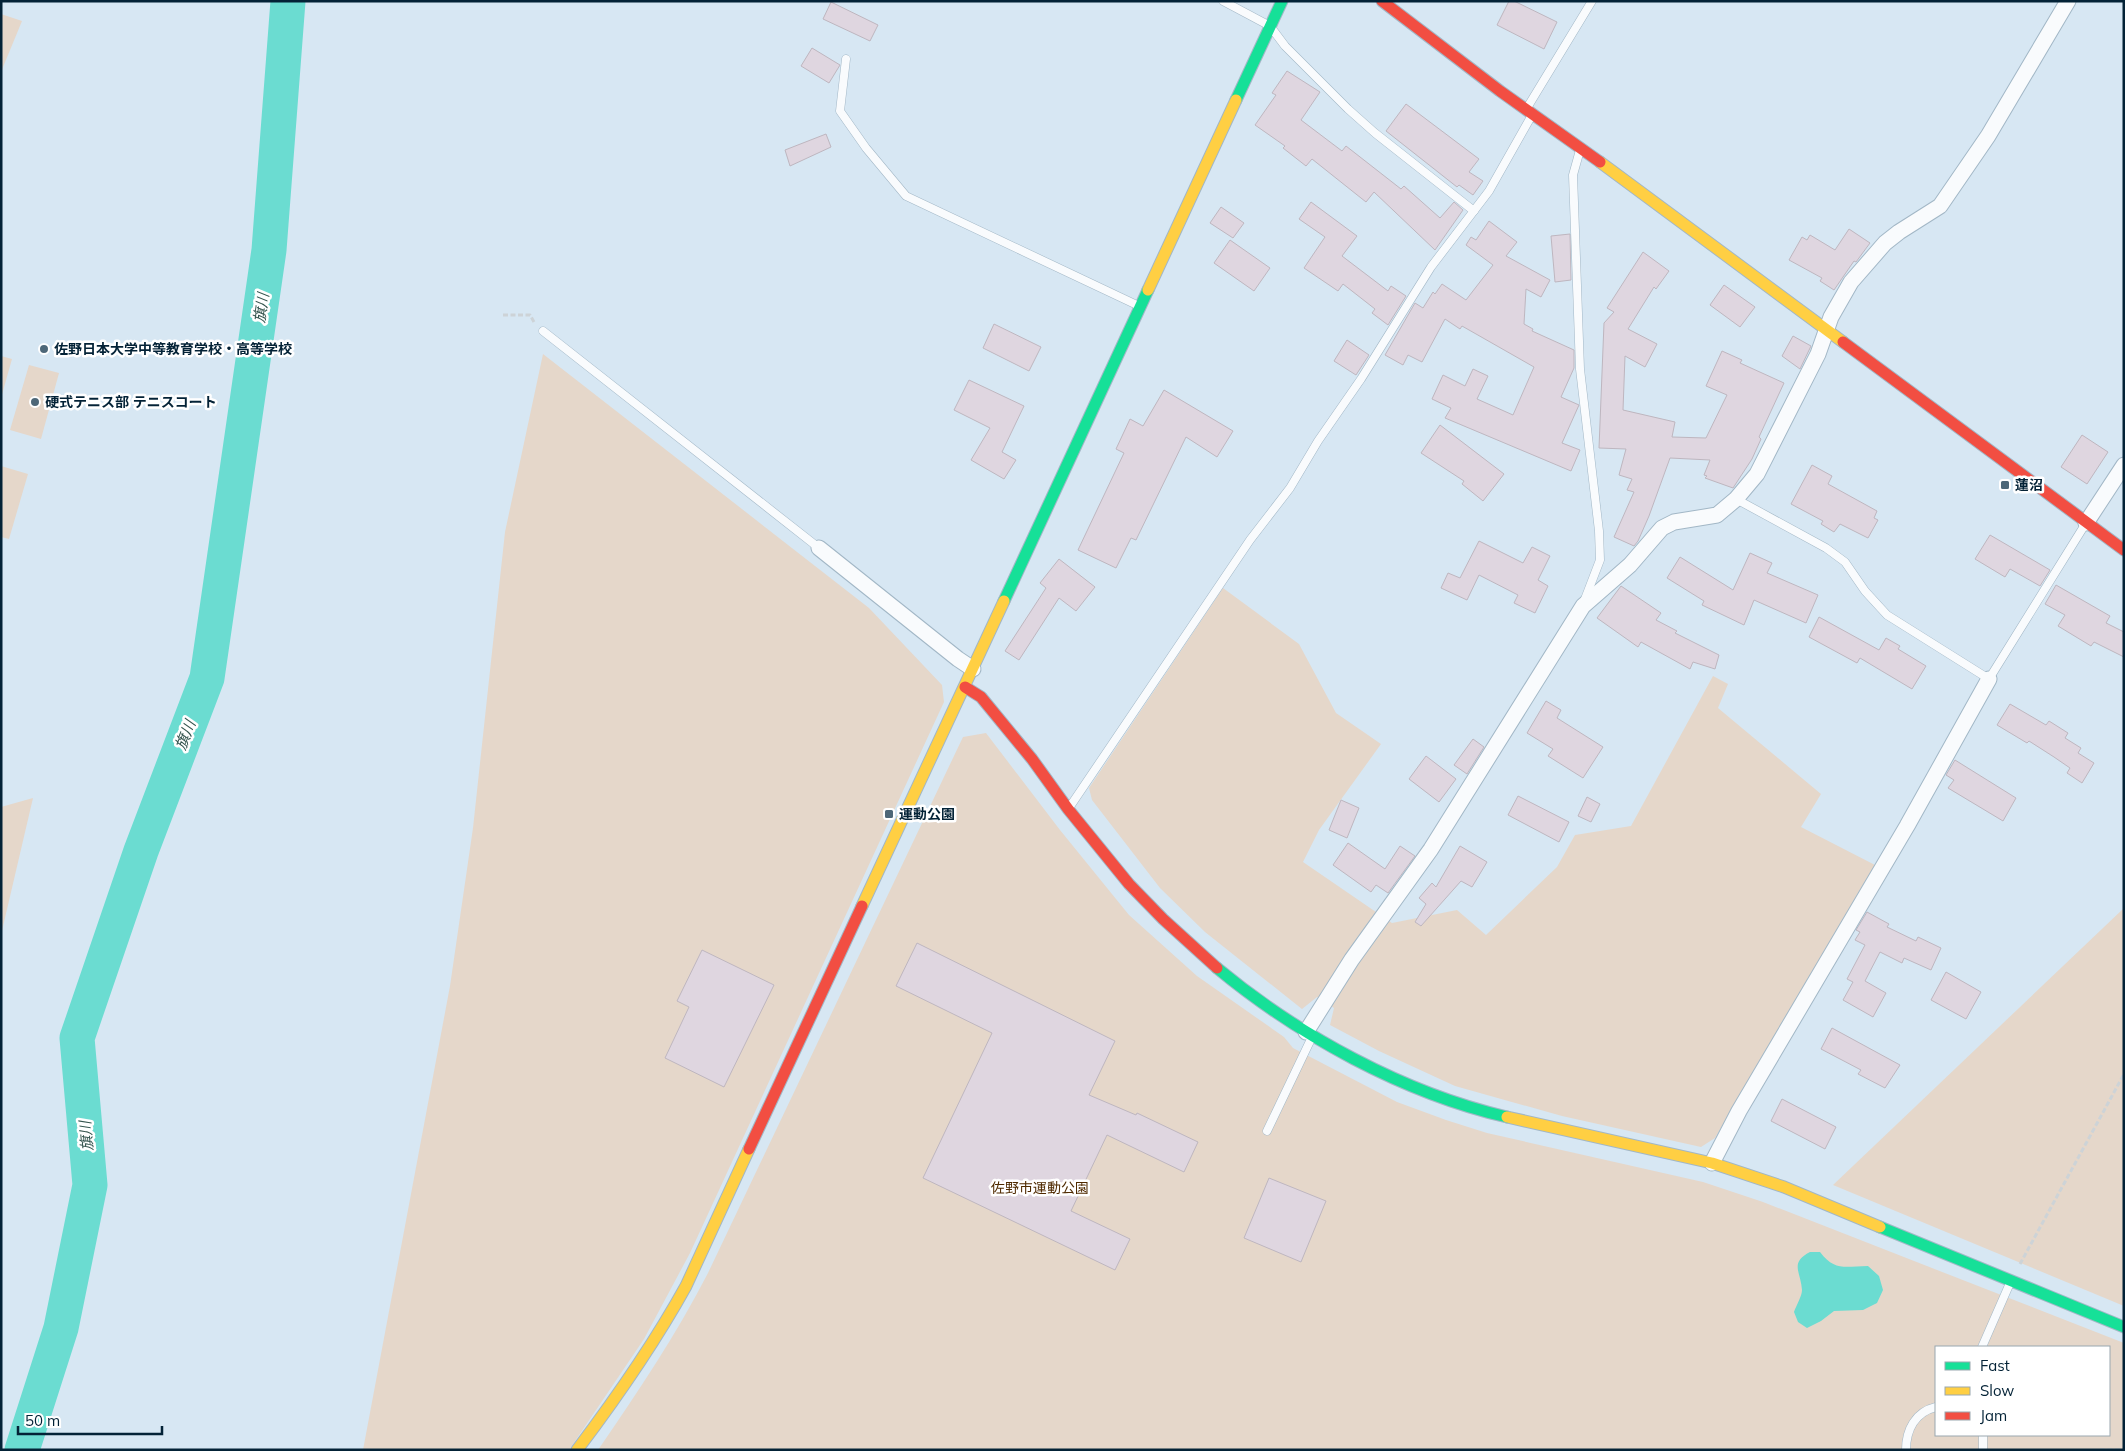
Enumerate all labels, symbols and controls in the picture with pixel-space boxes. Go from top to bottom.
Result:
water label: 旗川 [250,290,273,324]
place label: 佐野日本大学中等教育学校・高等学校 [54,340,292,358]
marker: 佐野日本大学中等教育学校・高等学校 [38,343,50,355]
place label: 硬式テニス部 テニスコート [45,393,217,411]
marker: 硬式テニス部 テニスコート [29,396,41,408]
place label: 蓮沼 [2015,476,2043,494]
marker: 蓮沼 [1999,479,2011,491]
water label: 旗川 [171,716,200,752]
place label: 運動公園 [899,805,955,823]
marker: 運動公園 [883,808,895,820]
water label: 旗川 [75,1118,97,1152]
park label: 佐野市運動公園 [991,1179,1089,1197]
legend [1935,1346,2110,1436]
text: Fast [1980,1356,2010,1375]
text: Slow [1980,1381,2014,1400]
scale bar [18,1404,161,1436]
text: Jam [1980,1406,2007,1425]
text: 50 m [25,1411,60,1430]

